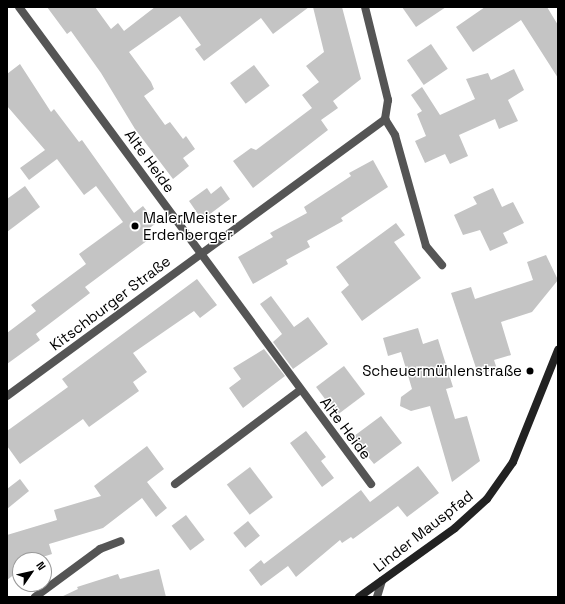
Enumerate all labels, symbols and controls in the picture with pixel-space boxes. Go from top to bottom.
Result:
street label: Alte Heide [121,126,179,196]
place label: MalerMeister Erdenberger [143,208,237,243]
marker: MalerMeister Erdenberger [130,221,140,231]
street label: Kitschburger Straße [46,252,174,354]
place label: Scheuermühlenstraße [362,362,522,380]
marker: Scheuermühlenstraße [525,366,535,376]
street label: Alte Heide [317,393,375,463]
street label: Linder Mauspfad [370,486,476,576]
north arrow [12,552,52,592]
text: N [33,559,49,573]

